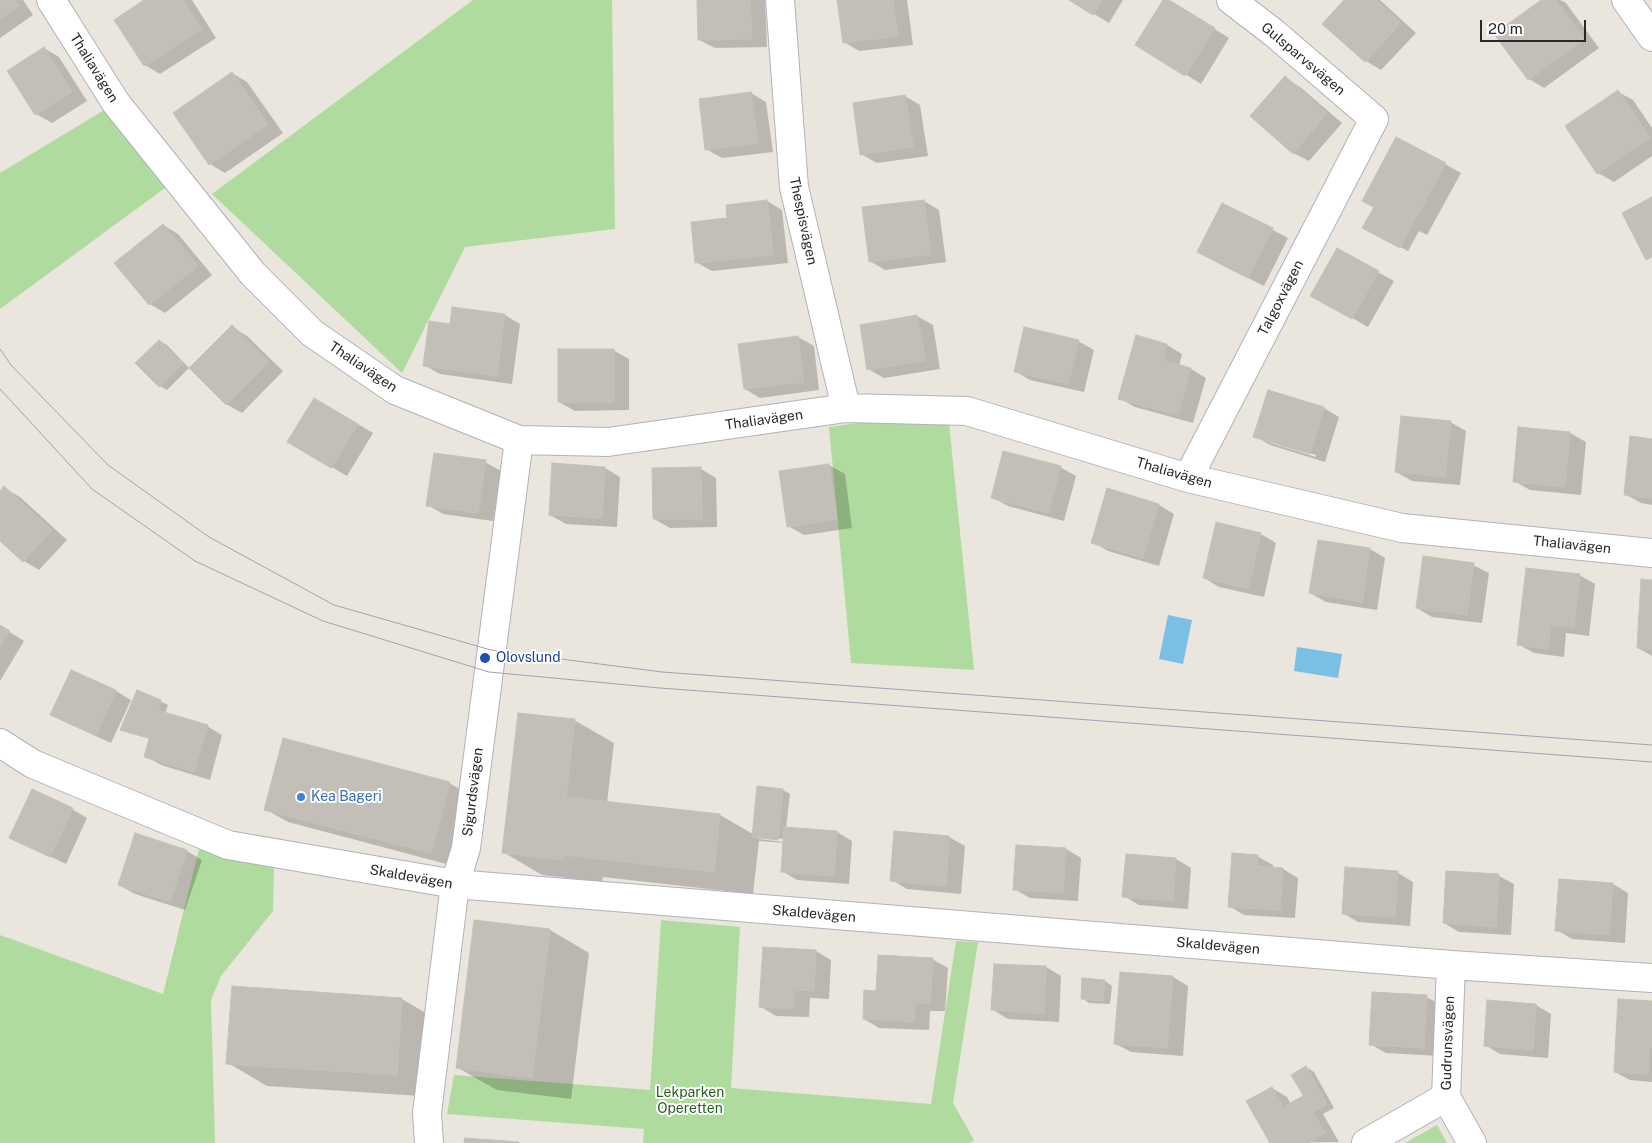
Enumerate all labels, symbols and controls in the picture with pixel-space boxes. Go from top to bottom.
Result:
scale bar [1482,10,1588,42]
street label: Gulsparvsvägen [1258,19,1348,99]
text: 20 m [1488,20,1523,37]
street label: Thaliavägen [66,30,122,106]
street label: Thespisvägen [785,176,821,266]
street label: Talgoxvägen [1255,257,1307,339]
street label: Thaliavägen [326,338,400,396]
street label: Thaliavägen [724,406,804,434]
street label: Thaliavägen [1134,454,1214,492]
street label: Thaliavägen [1532,533,1612,557]
place label: Olovslund [496,650,561,666]
marker: Olovslund [478,651,492,665]
street label: Sigurdsvägen [459,747,487,837]
place label: Kea Bageri [311,789,382,805]
marker: Kea Bageri [295,791,307,803]
street label: Skaldevägen [368,861,454,893]
street label: Skaldevägen [771,902,857,926]
street label: Skaldevägen [1175,934,1261,958]
street label: Gudrunsvägen [1438,995,1458,1091]
park label: Lekparken Operetten [656,1085,724,1118]

